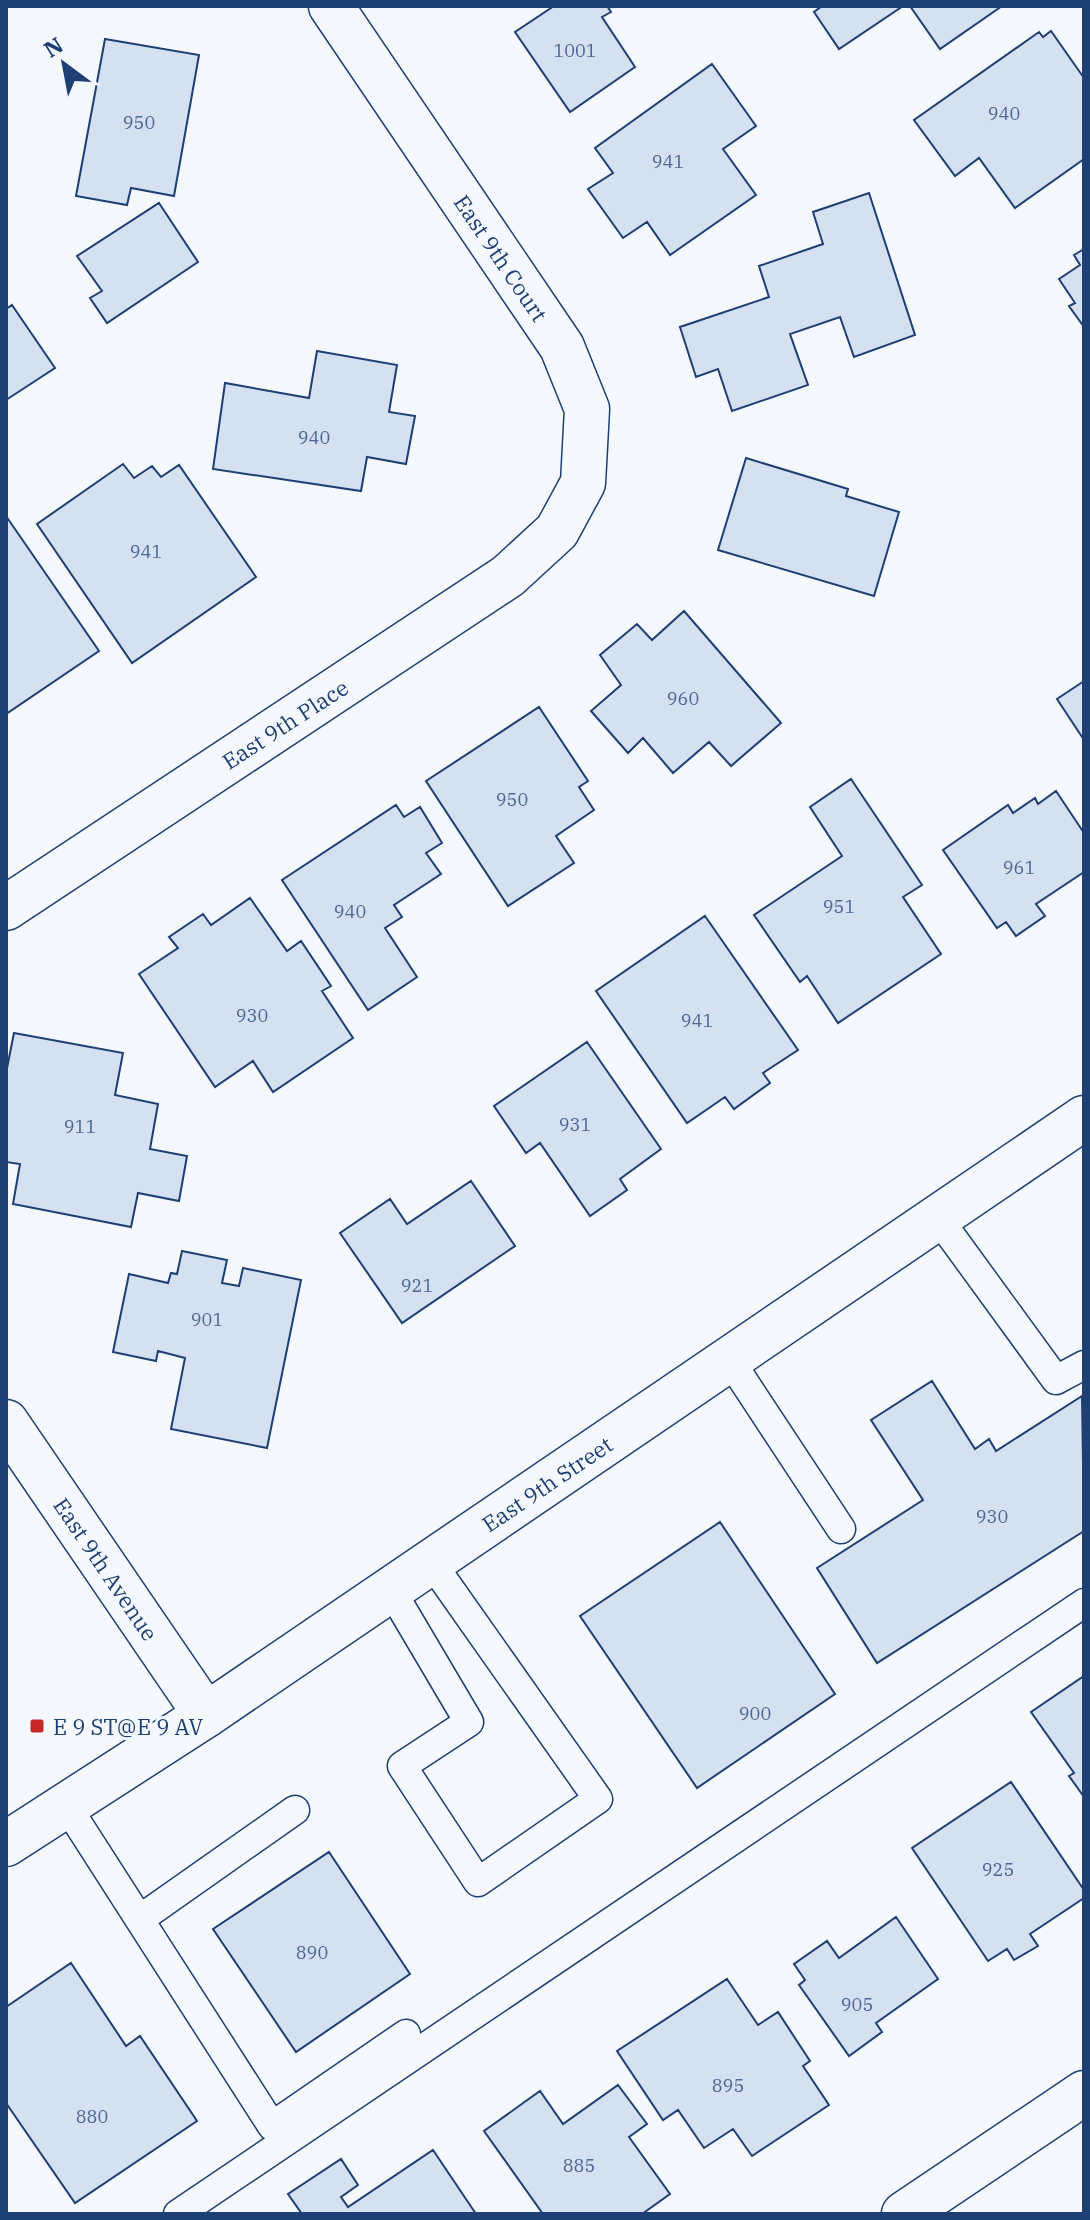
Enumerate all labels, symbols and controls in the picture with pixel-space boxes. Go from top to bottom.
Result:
north arrow [24,24,104,104]
text: N [38,30,68,64]
house number: 1001 [553,39,597,62]
house number: 940 [988,102,1020,125]
house number: 950 [123,111,155,134]
house number: 941 [652,150,684,173]
street label: East 9th Court [448,189,554,327]
house number: 940 [298,426,330,449]
house number: 941 [130,540,162,563]
street label: East 9th Place [216,672,354,776]
house number: 960 [667,687,699,710]
house number: 950 [496,788,528,811]
house number: 961 [1003,856,1035,879]
house number: 951 [823,895,855,918]
house number: 940 [334,900,366,923]
house number: 930 [236,1004,268,1027]
house number: 941 [681,1009,713,1032]
house number: 931 [559,1113,591,1136]
house number: 911 [64,1115,96,1138]
house number: 921 [401,1274,433,1297]
house number: 901 [191,1308,223,1331]
street label: East 9th Street [476,1430,618,1538]
street label: East 9th Avenue [47,1492,165,1646]
house number: 930 [976,1505,1008,1528]
house number: 900 [739,1702,771,1725]
place label: E 9 ST@E 9 AV [53,1712,203,1741]
marker: E 9 ST@E 9 AV [28,1717,46,1735]
house number: 925 [982,1858,1014,1881]
house number: 890 [296,1941,328,1964]
house number: 905 [841,1993,873,2016]
house number: 895 [712,2074,744,2097]
house number: 880 [76,2105,108,2128]
house number: 885 [563,2154,595,2177]

